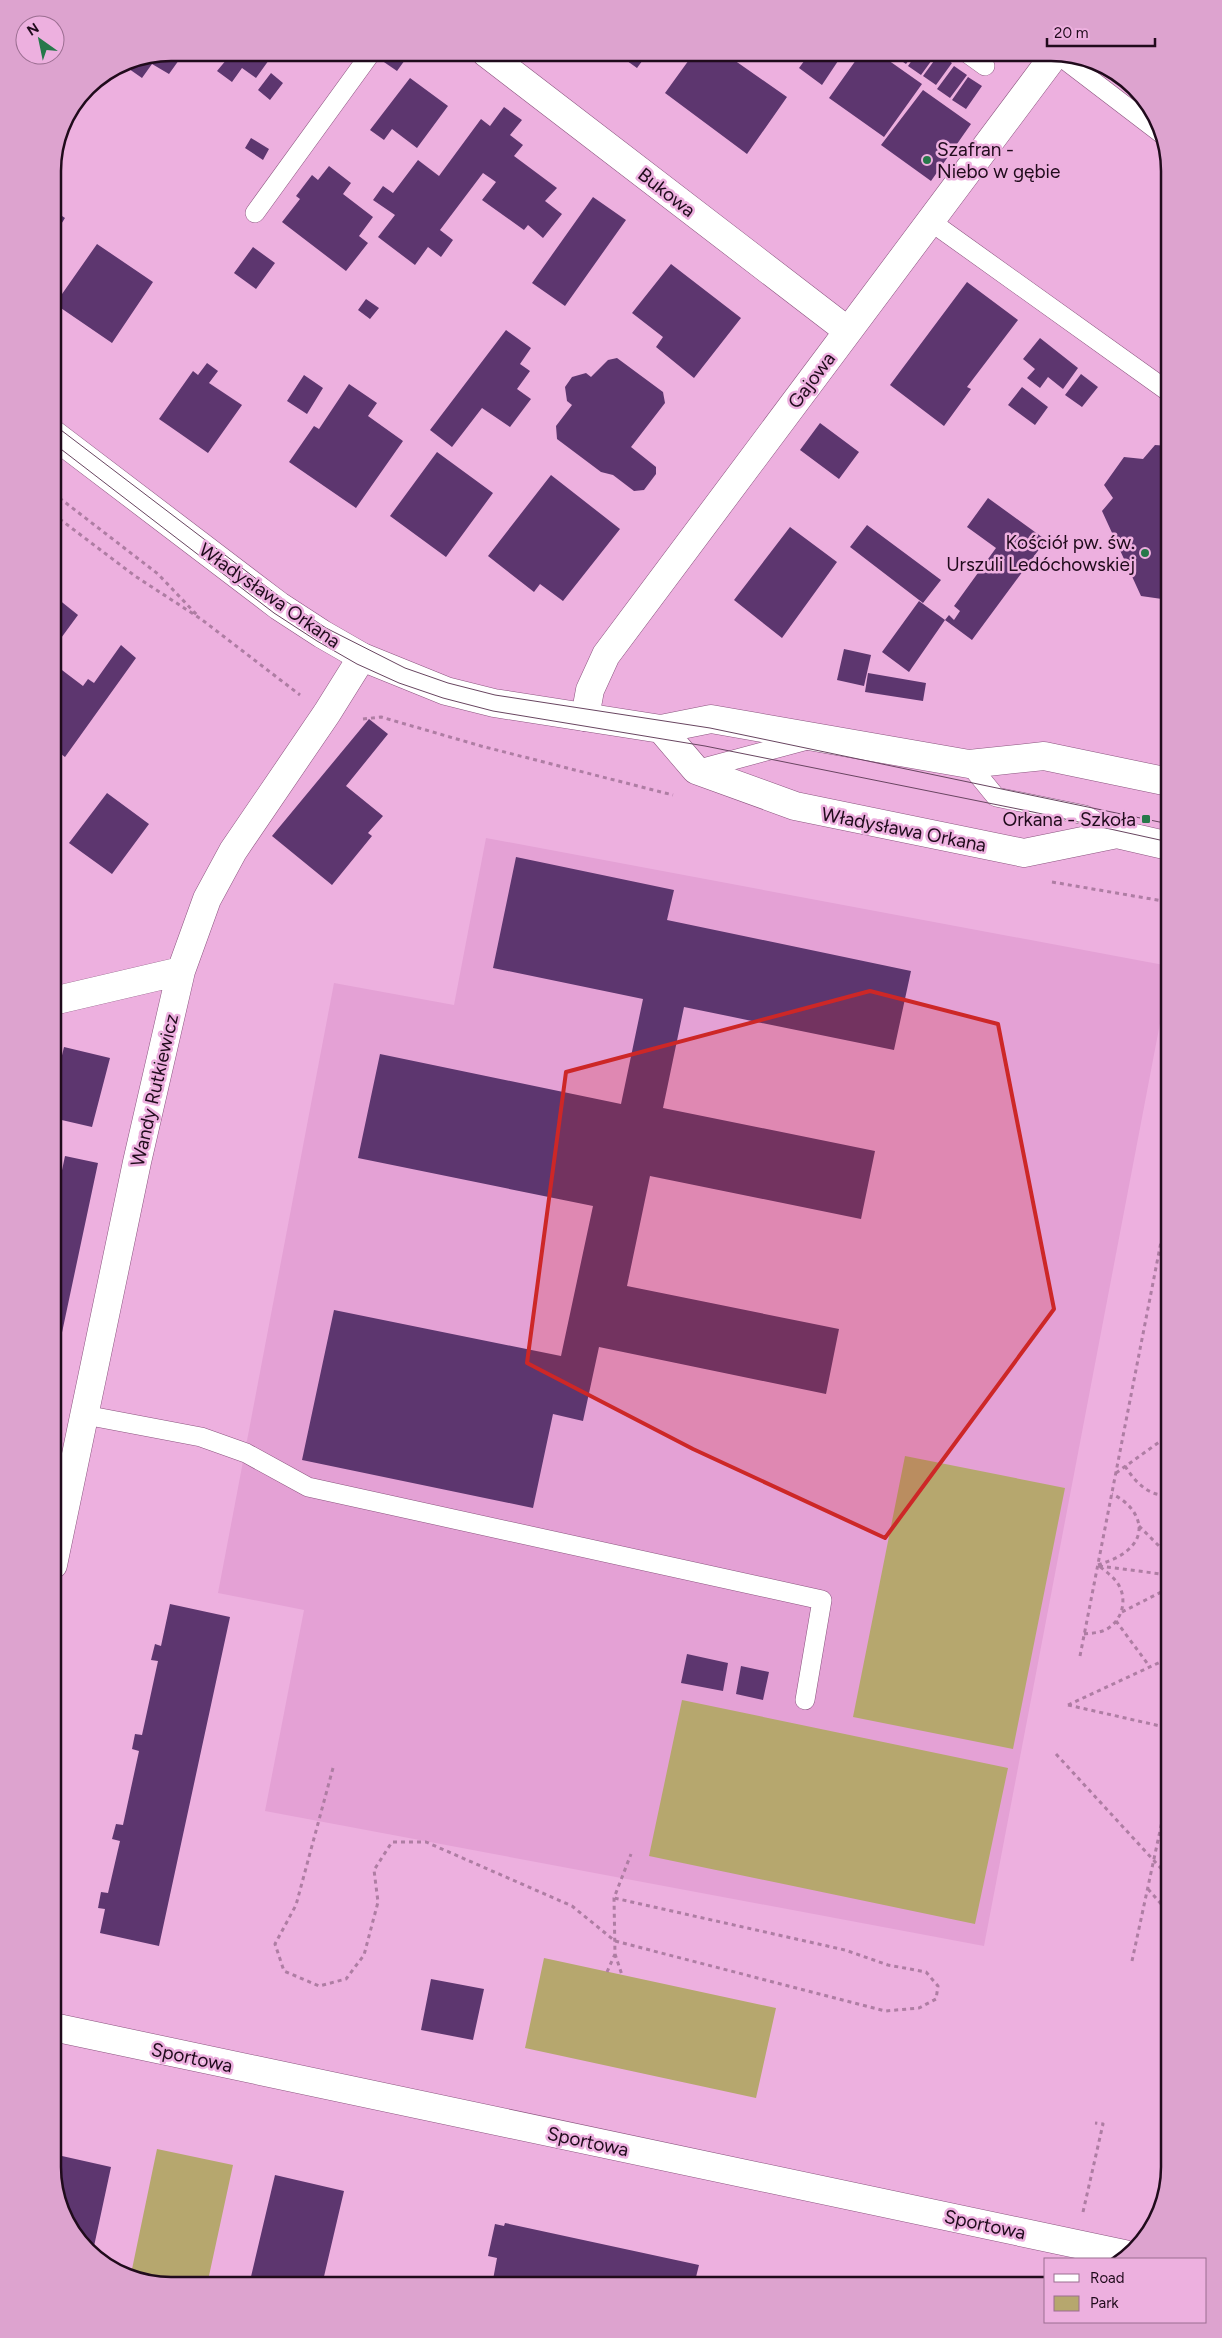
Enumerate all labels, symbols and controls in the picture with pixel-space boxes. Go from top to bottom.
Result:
north arrow [15,15,65,65]
scale bar [1047,15,1154,47]
text: N [24,19,42,40]
text: 20 m [1054,24,1088,42]
place label: Szafran - Niebo w gębie [937,138,1060,183]
marker: Szafran - Niebo w gębie [921,154,933,166]
street label: Bukowa [633,163,700,222]
street label: Gajowa [783,348,840,413]
place label: Kościół pw. św. Urszuli Ledóchowskiej [946,531,1135,576]
street label: Władysława Orkana [195,538,345,653]
marker: Kościół pw. św. Urszuli Ledóchowskiej [1139,547,1151,559]
street label: Władysława Orkana [820,802,988,857]
place label: Orkana - Szkoła [1002,808,1136,831]
marker: Orkana - Szkoła [1140,813,1152,825]
street label: Wandy Rutkiewicz [126,1012,183,1169]
street label: Sportowa [149,2038,235,2077]
street label: Sportowa [545,2122,631,2161]
street label: Sportowa [942,2205,1028,2244]
legend [1044,2258,1207,2323]
text: Road [1090,2269,1125,2287]
text: Park [1090,2294,1119,2312]

